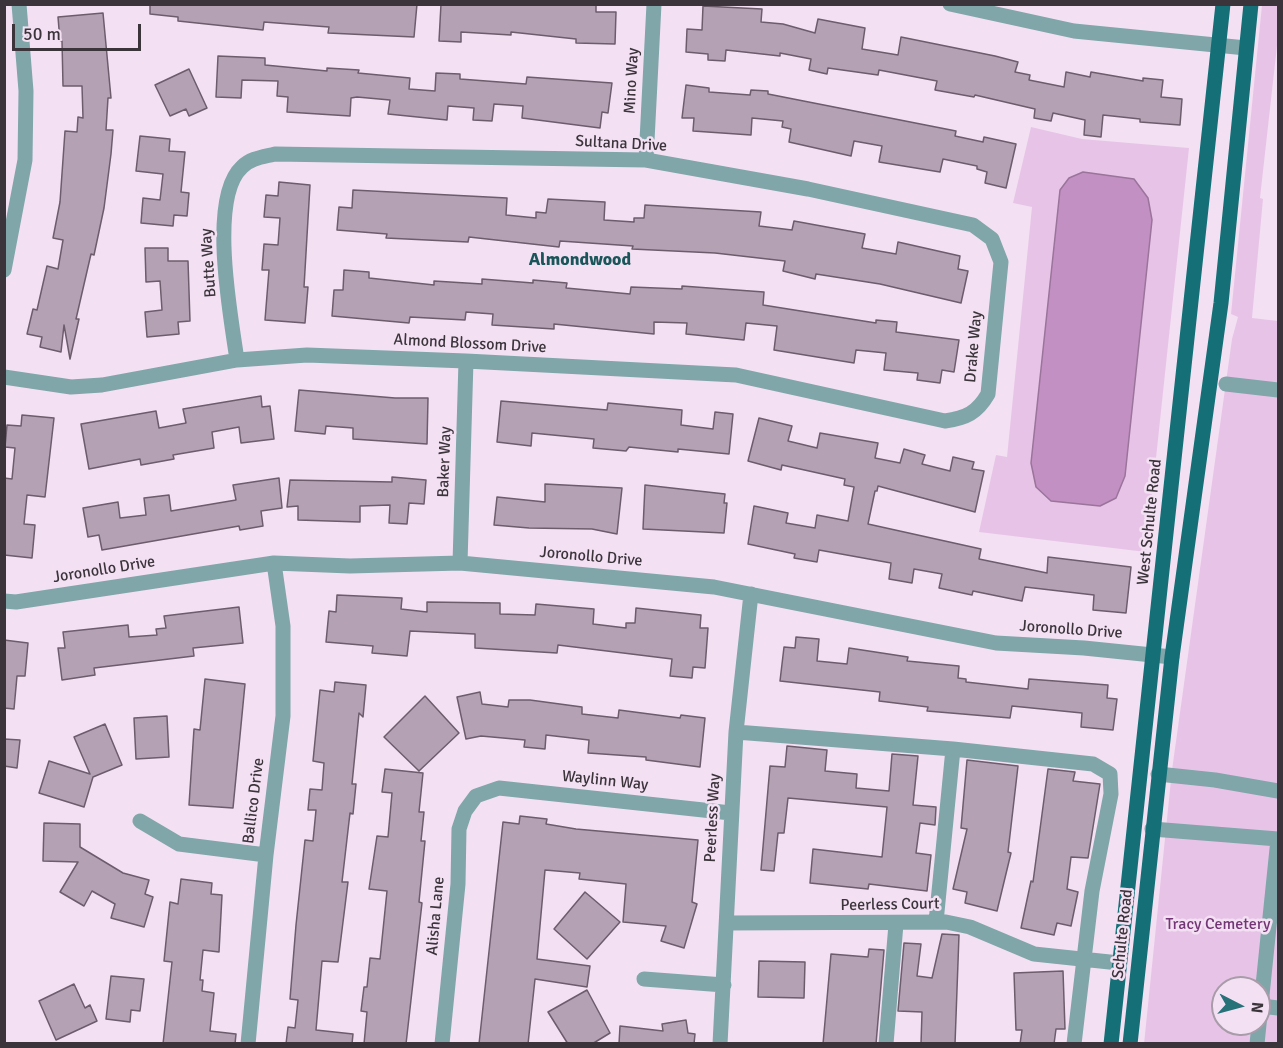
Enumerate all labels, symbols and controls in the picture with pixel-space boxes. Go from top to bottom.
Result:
scale bar [15,12,144,50]
text: 50 m [23,23,61,45]
street label: Mino Way [621,47,643,115]
street label: Sultana Drive [575,132,667,156]
street label: Butte Way [197,228,221,298]
district label: Almondwood [529,249,631,271]
street label: Drake Way [961,310,987,384]
street label: Almond Blossom Drive [393,330,547,358]
street label: Baker Way [434,426,456,498]
street label: West Schulte Road [1134,458,1166,586]
street label: Joronollo Drive [539,543,643,571]
street label: Joronollo Drive [52,552,156,588]
street label: Joronollo Drive [1019,617,1123,643]
street label: Ballico Drive [239,757,269,845]
street label: Waylinn Way [561,767,649,795]
street label: Peerless Way [701,773,725,863]
street label: Alisha Lane [423,876,449,956]
street label: Schulte Road [1109,888,1137,980]
street label: Peerless Court [840,895,940,915]
park label: Tracy Cemetery [1165,915,1271,935]
north arrow [1211,976,1271,1036]
text: N [1246,1001,1267,1014]

